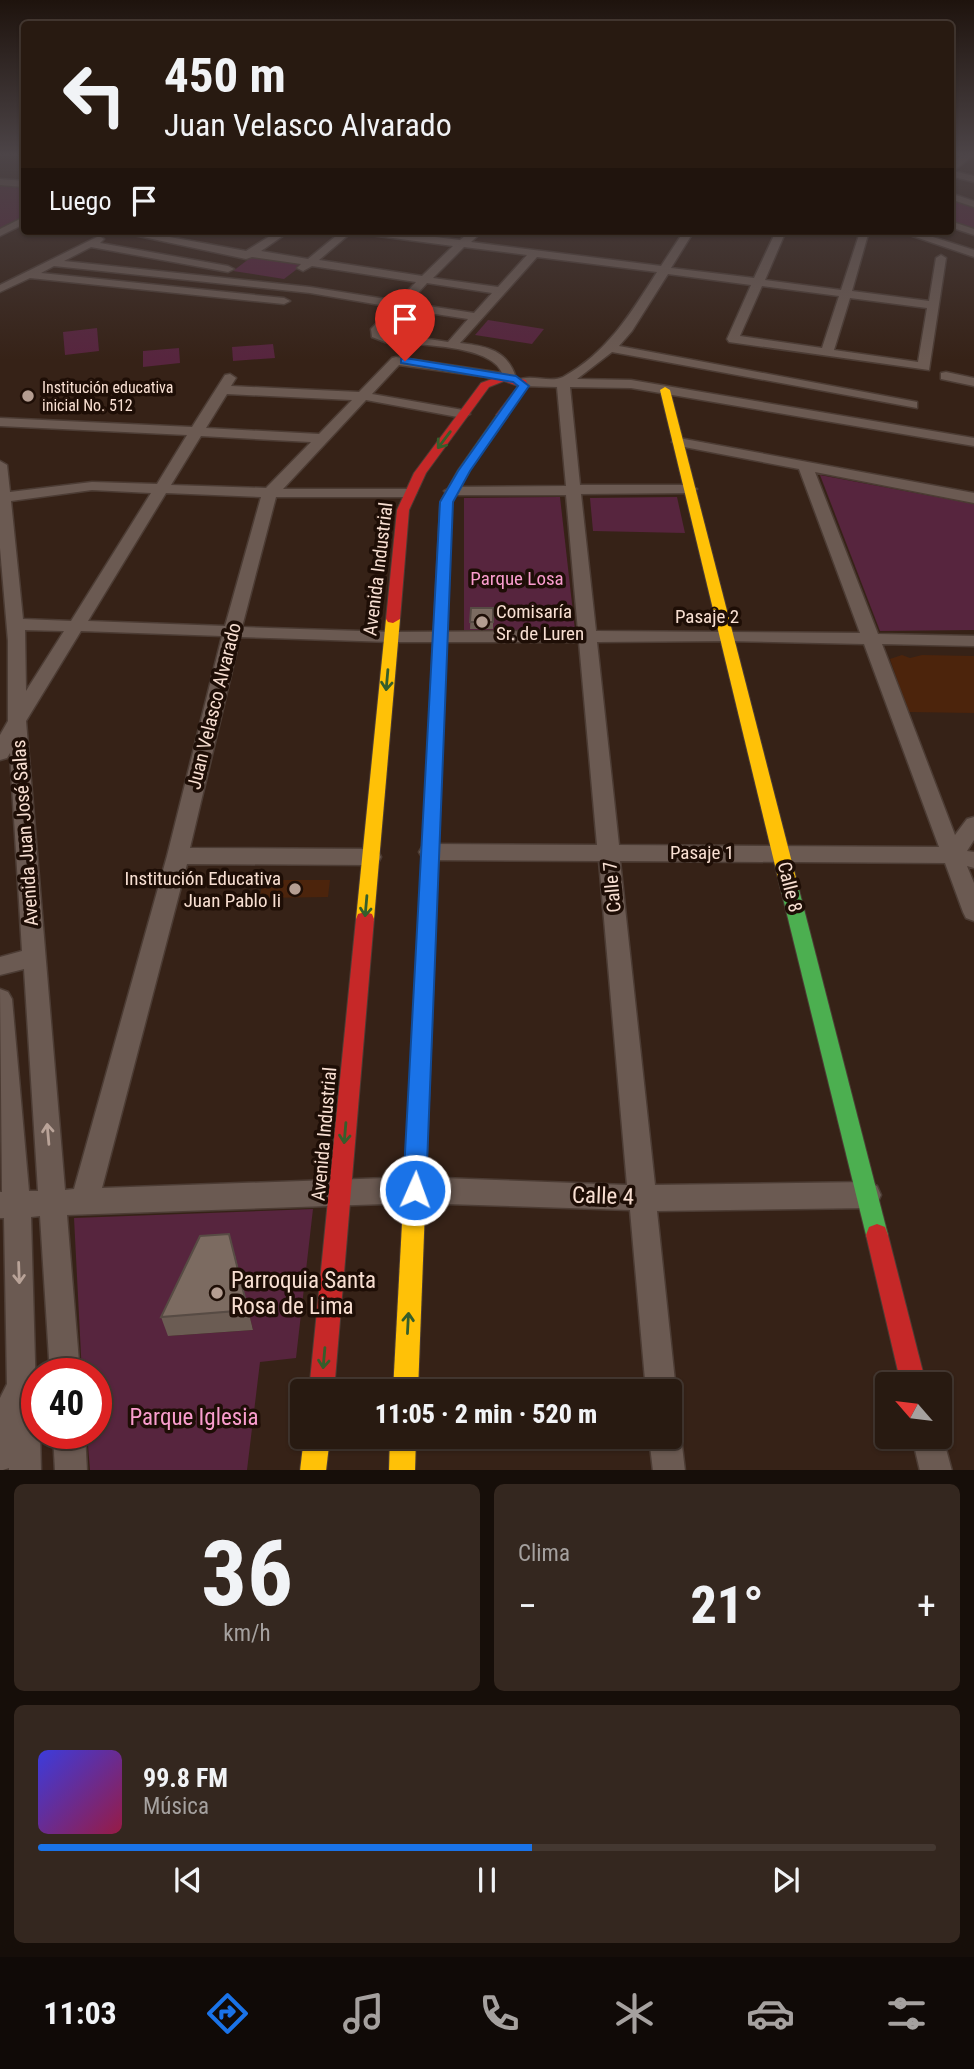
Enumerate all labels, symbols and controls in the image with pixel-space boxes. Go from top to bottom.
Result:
text: 450 m [164,47,286,104]
icon: left [49,49,140,140]
text: Juan Velasco Alvarado [164,106,452,144]
icon: arrive [125,182,163,220]
text: Luego [49,186,111,216]
pin [375,289,435,361]
icon: arrive [386,300,424,338]
place label: Institución educativa inicial No. 512 [42,378,173,415]
marker: Institución educativa inicial No. 512 [20,388,36,404]
one-way arrow [437,430,451,449]
street label: Avenida Industrial [358,501,398,637]
park label: Parque Losa [470,567,564,590]
place label: Comisaría Sr. de Luren [496,600,584,645]
street label: Pasaje 2 [675,605,739,628]
marker: Comisaría Sr. de Luren [474,614,490,630]
street label: Juan Velasco Alvarado [182,620,246,792]
one-way arrow [380,668,393,690]
street label: Avenida Juan José Salas [7,739,43,927]
street label: Pasaje 1 [670,841,734,864]
street label: Calle 8 [773,859,807,915]
street label: Calle 7 [598,860,626,914]
place label: Institución Educativa Juan Pablo Ii [125,867,281,912]
marker: Institución Educativa Juan Pablo Ii [287,881,303,897]
one-way arrow [359,894,372,917]
street label: Avenida Industrial [307,1066,341,1202]
one-way arrow [338,1121,351,1143]
one-way arrow [41,1123,54,1146]
position arrow [378,1153,452,1227]
street label: Calle 4 [572,1181,634,1211]
one-way arrow [12,1261,26,1284]
place label: Parroquia Santa Rosa de Lima [231,1267,376,1320]
marker: Parroquia Santa Rosa de Lima [209,1285,225,1301]
one-way arrow [402,1312,415,1335]
one-way arrow [317,1346,330,1368]
speed limit sign: 40 [21,1358,112,1449]
north arrow [875,1372,952,1449]
map controls [875,1372,952,1449]
text: 11:05 · 2 min · 520 m [375,1399,597,1429]
park label: Parque Iglesia [129,1404,259,1431]
text: 36 [201,1521,293,1627]
text: Clima [518,1540,570,1567]
text: 21° [690,1575,764,1636]
text: − [518,1584,537,1628]
text: + [917,1584,936,1628]
text: km/h [223,1620,271,1647]
text: 99.8 FM [143,1763,228,1793]
text: Música [143,1793,209,1820]
icon: previous [169,1861,207,1899]
icon: pause [468,1861,506,1899]
icon: next [767,1861,805,1899]
icon: directions [203,1989,252,2038]
icon: music [339,1989,388,2038]
icon: phone [475,1989,524,2038]
icon: climate [610,1989,659,2038]
icon: car [746,1989,795,2038]
icon: filters [882,1989,931,2038]
text: 11:03 [43,1994,117,2032]

